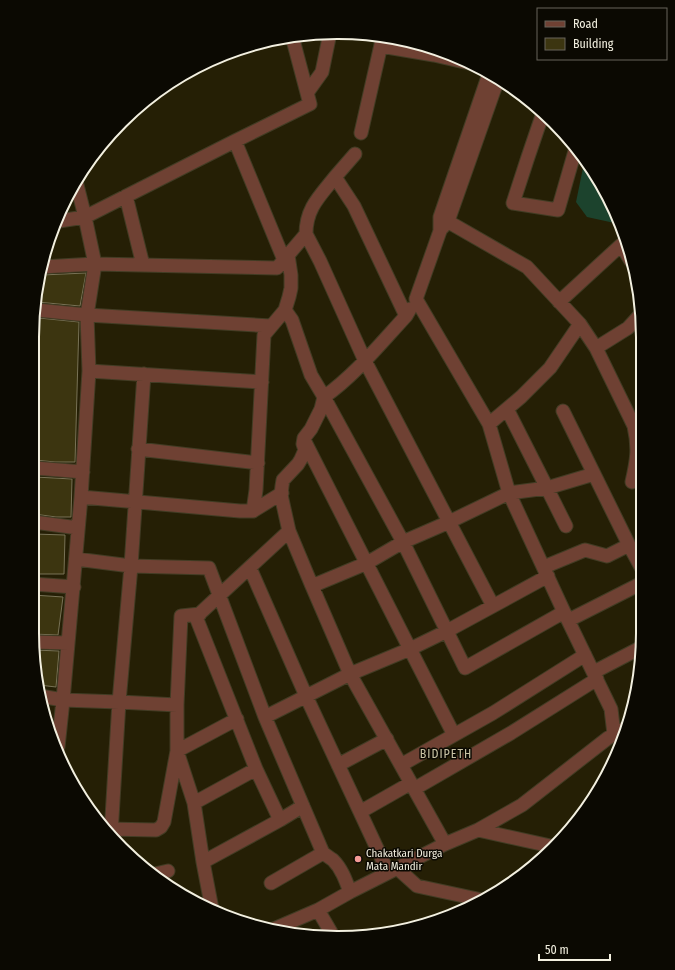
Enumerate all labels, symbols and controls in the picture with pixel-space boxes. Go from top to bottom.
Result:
legend [537,8,667,60]
text: Road [573,17,598,31]
text: Building [573,37,614,51]
district label: BIDIPETH [420,747,472,761]
place label: Chakatkari Durga Mata Mandir [366,847,442,873]
marker: Chakatkari Durga Mata Mandir [353,854,363,864]
scale bar [539,936,610,962]
text: 50 m [545,943,569,957]

